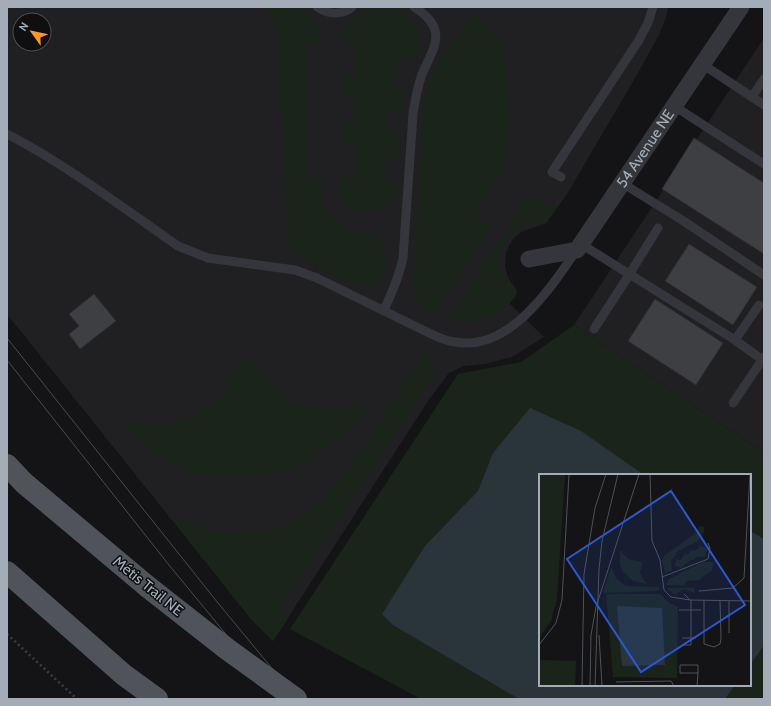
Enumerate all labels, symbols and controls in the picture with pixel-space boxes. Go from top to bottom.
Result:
north arrow [12,12,52,52]
text: N [16,19,32,34]
street label: 54 Avenue NE [613,106,678,191]
inset map [539,474,751,686]
street label: Métis Trail NE [109,552,187,620]

